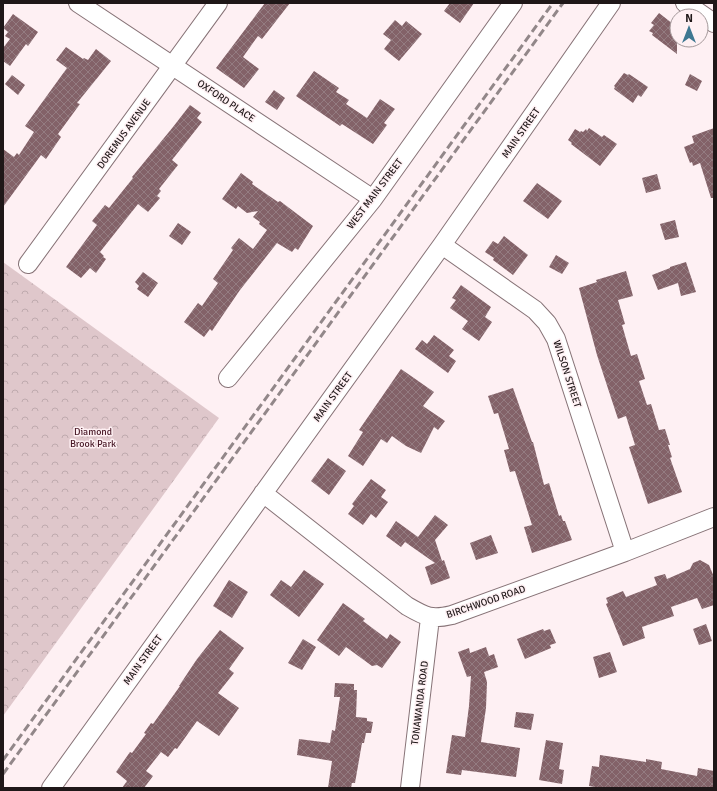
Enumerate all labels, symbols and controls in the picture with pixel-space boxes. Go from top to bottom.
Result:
north arrow [669,8,709,48]
text: N [685,12,693,25]
street label: OXFORD PLACE [195,77,257,125]
street label: DOREMUS AVENUE [95,96,154,171]
street label: MAIN STREET [499,106,543,160]
street label: WEST MAIN STREET [345,156,405,232]
street label: WILSON STREET [550,339,584,409]
street label: MAIN STREET [311,370,355,424]
park label: Diamond Brook Park [70,426,116,450]
street label: BIRCHWOOD ROAD [445,583,527,621]
street label: MAIN STREET [121,633,165,687]
street label: TONAWANDA ROAD [409,660,431,746]

